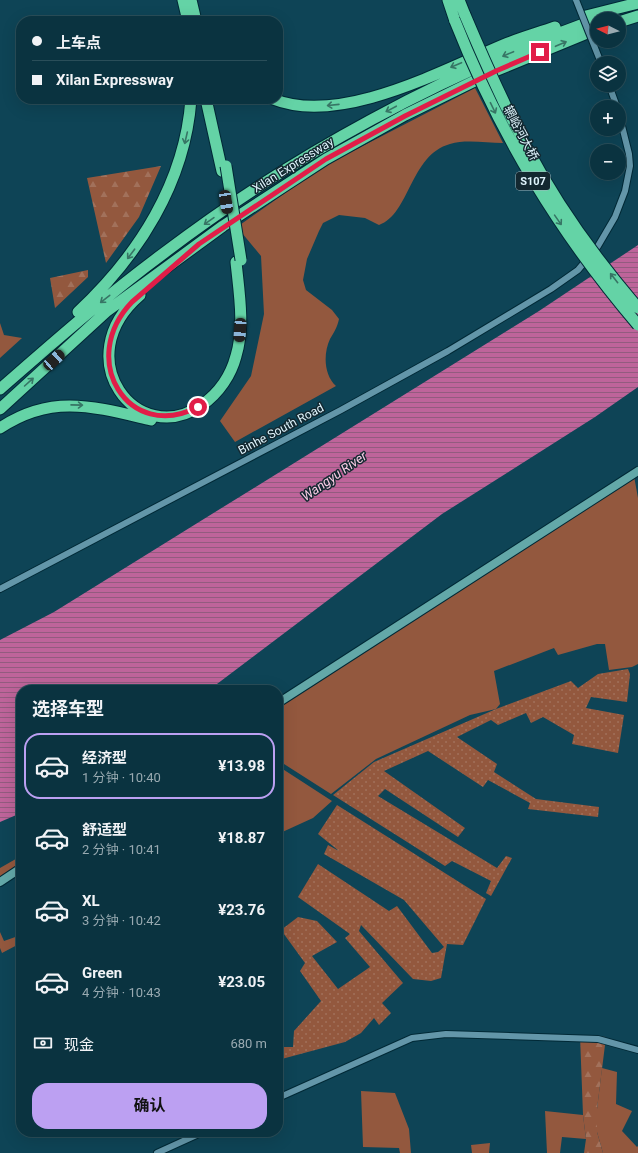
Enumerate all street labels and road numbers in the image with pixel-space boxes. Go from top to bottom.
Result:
street label: 辋峪河大桥 [501,103,541,163]
street label: Xilan Expressway [250,134,336,196]
road number: S107 [516,172,550,190]
street label: Binhe South Road [236,401,326,457]

